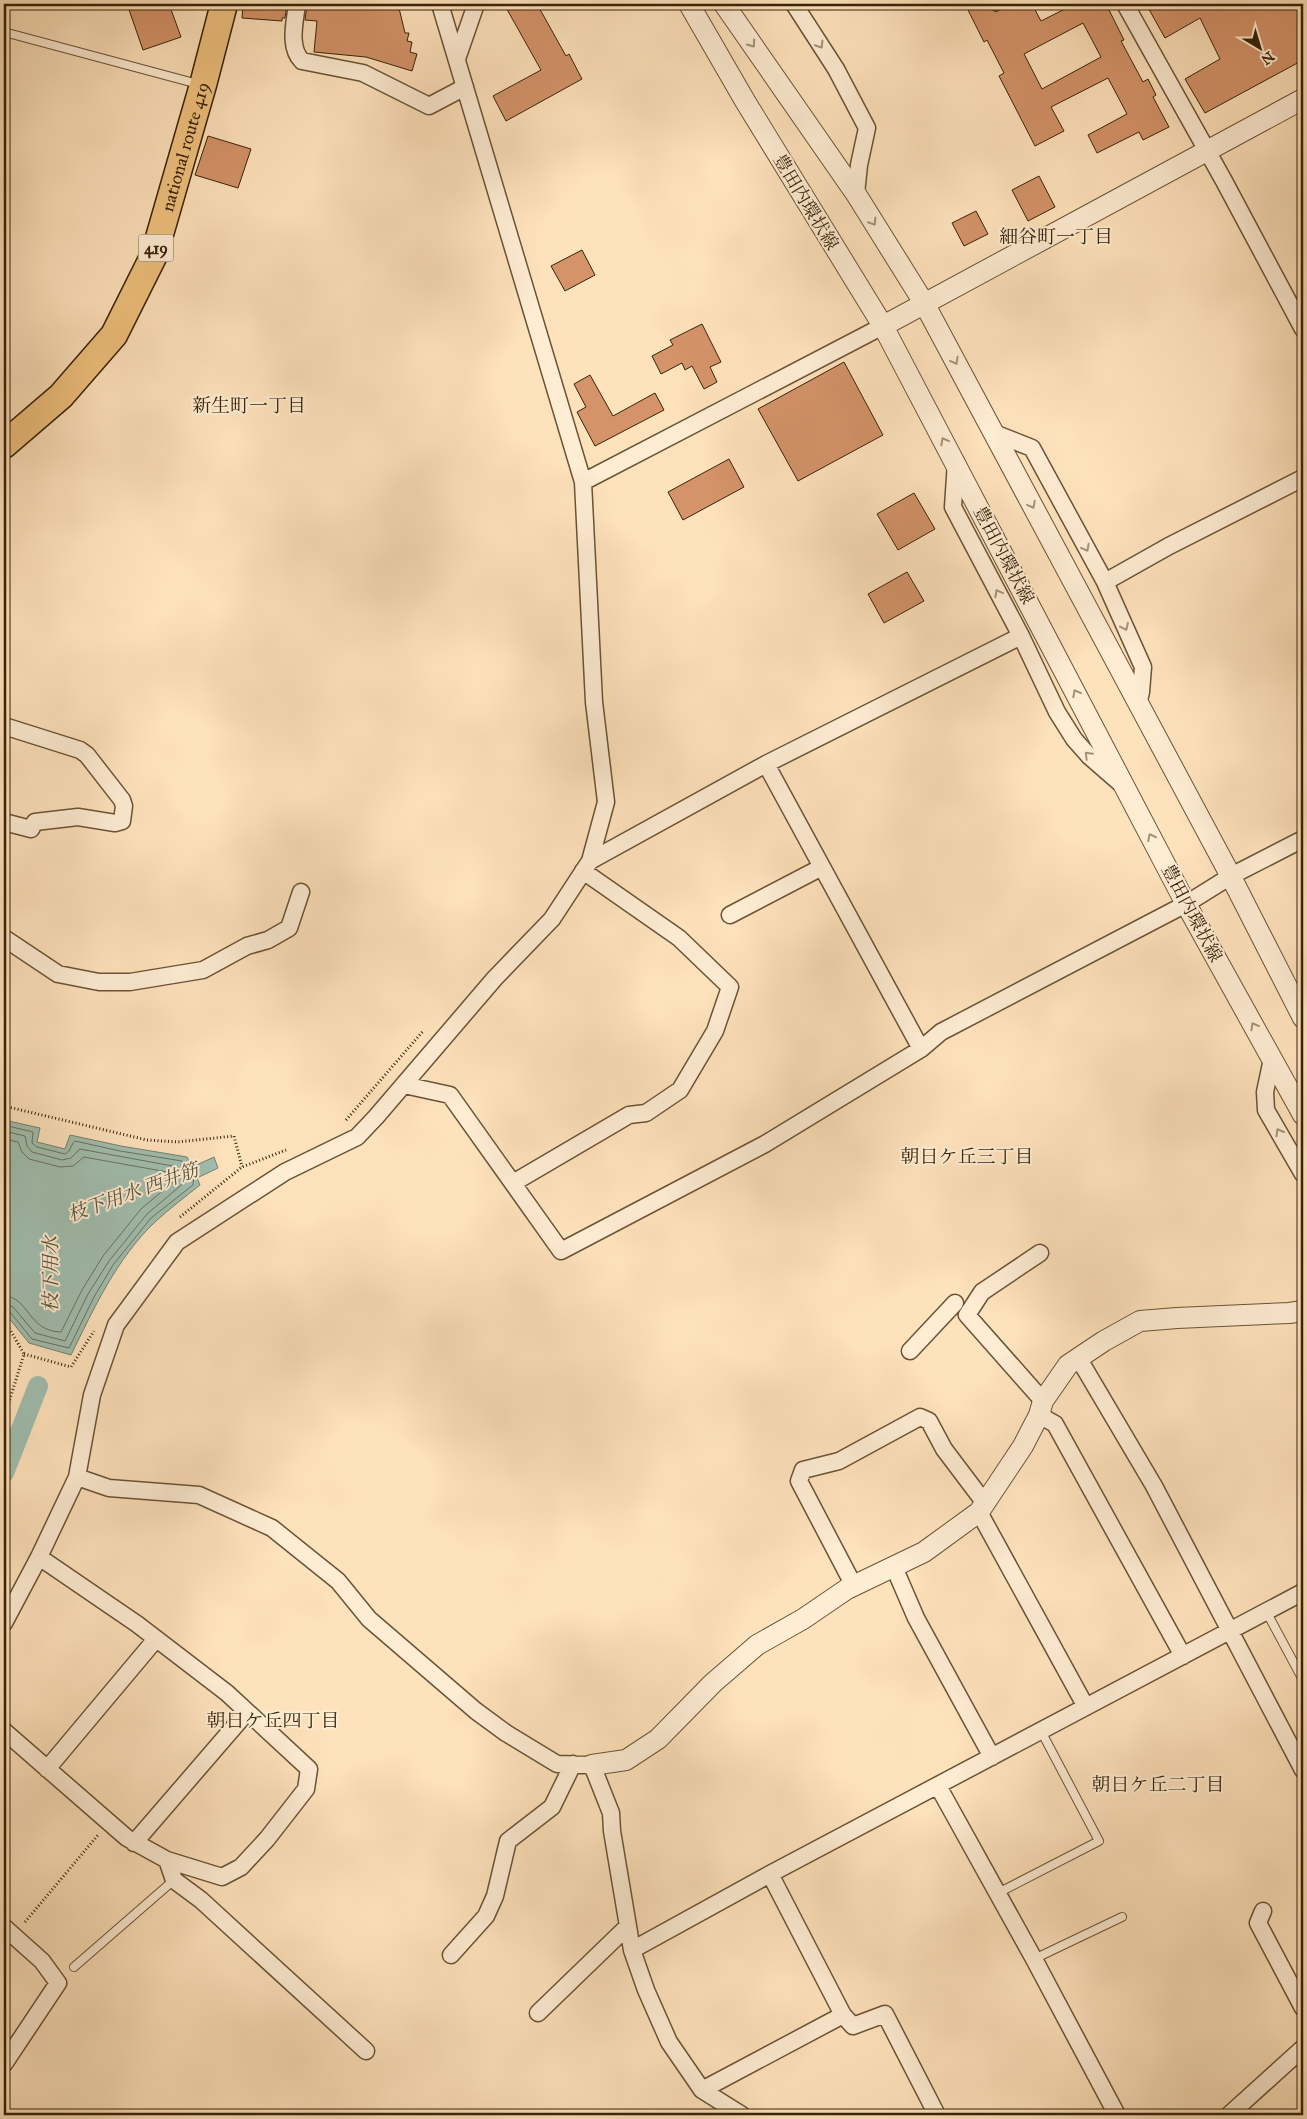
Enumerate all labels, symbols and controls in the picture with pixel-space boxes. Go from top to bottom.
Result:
north arrow [1234,22,1284,72]
one-way arrow [746,38,755,48]
one-way arrow [814,40,824,49]
text: N [1258,47,1278,68]
street label: national route 419 [156,79,214,214]
street label: 豊田内環状線 [769,150,843,254]
one-way arrow [866,216,876,225]
district label: 細谷町一丁目 [999,225,1113,248]
road number: 419 [138,234,174,262]
one-way arrow [949,356,959,365]
district label: 新生町一丁目 [192,394,306,417]
one-way arrow [940,437,950,446]
one-way arrow [1026,499,1036,508]
street label: 豊田内環状線 [969,502,1039,608]
one-way arrow [1080,542,1090,551]
one-way arrow [994,589,1004,598]
one-way arrow [1119,622,1130,631]
one-way arrow [1072,689,1082,698]
one-way arrow [1085,752,1094,761]
one-way arrow [1148,833,1158,842]
street label: 豊田内環状線 [1157,860,1227,966]
one-way arrow [1250,1023,1260,1032]
one-way arrow [1276,1128,1286,1137]
district label: 朝日ケ丘三丁目 [900,1145,1034,1168]
water label: 枝下用水 西井筋 [65,1157,204,1226]
water label: 枝下用水 [39,1234,62,1312]
district label: 朝日ケ丘四丁目 [206,1709,340,1732]
district label: 朝日ケ丘二丁目 [1091,1773,1225,1796]

